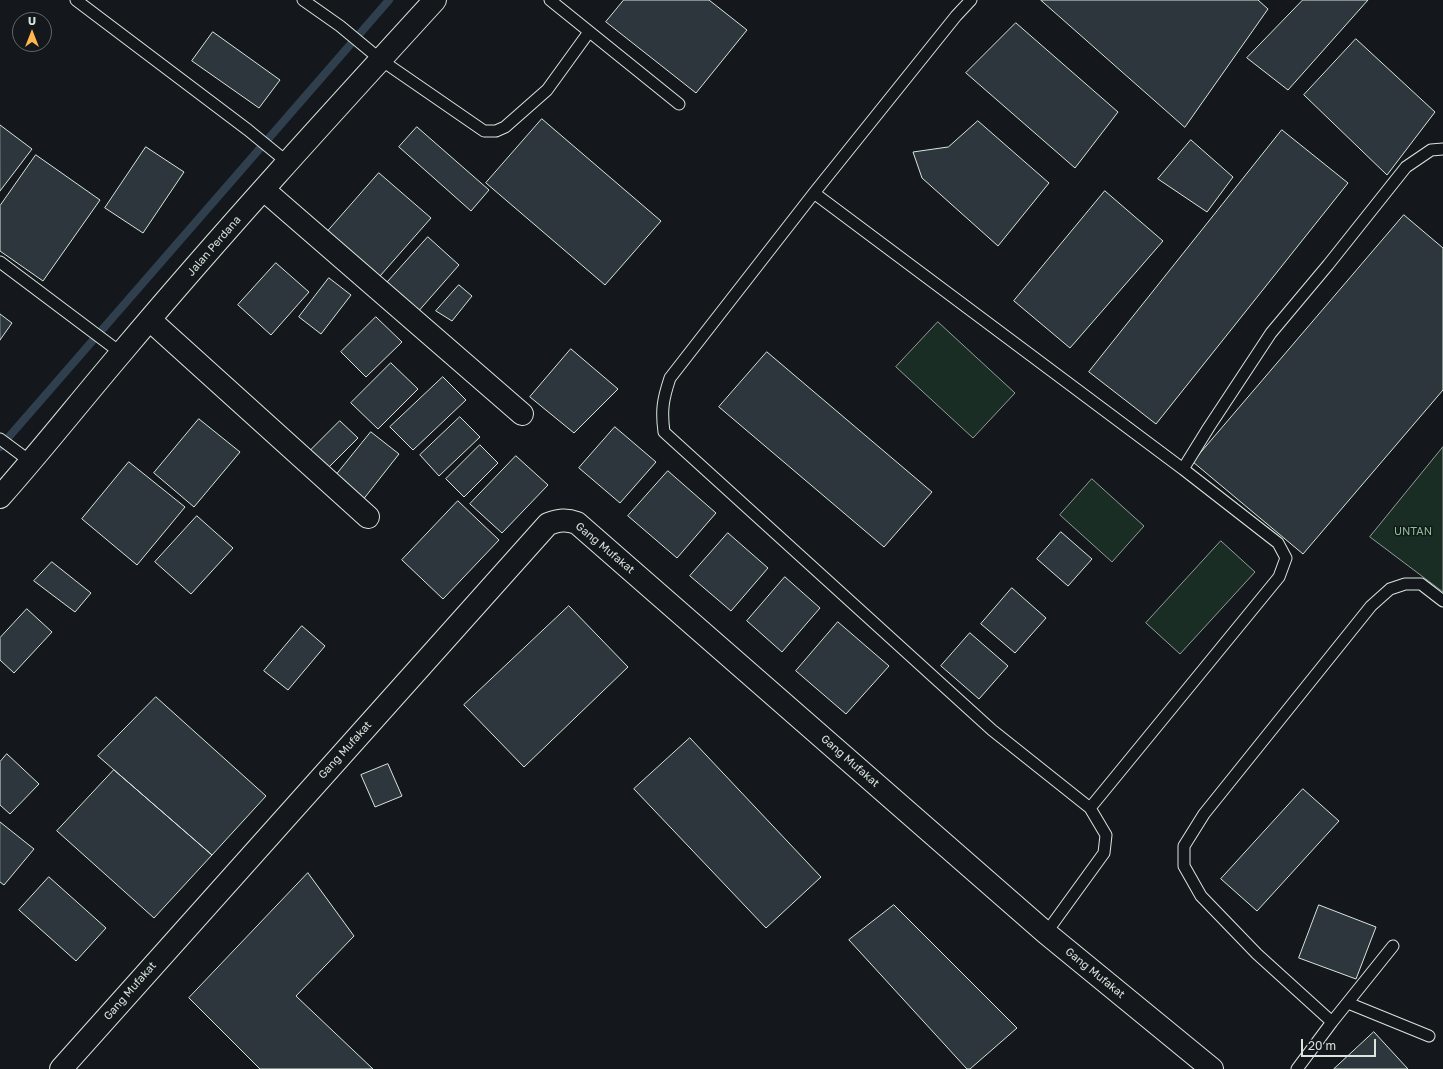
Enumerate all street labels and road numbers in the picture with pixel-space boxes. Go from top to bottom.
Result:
street label: Jalan Perdana [184,213,244,279]
street label: Gang Mufakat [573,519,637,577]
street label: Gang Mufakat [316,718,374,782]
street label: Gang Mufakat [818,732,882,790]
street label: Gang Mufakat [1062,945,1128,1001]
street label: Gang Mufakat [101,959,159,1023]

